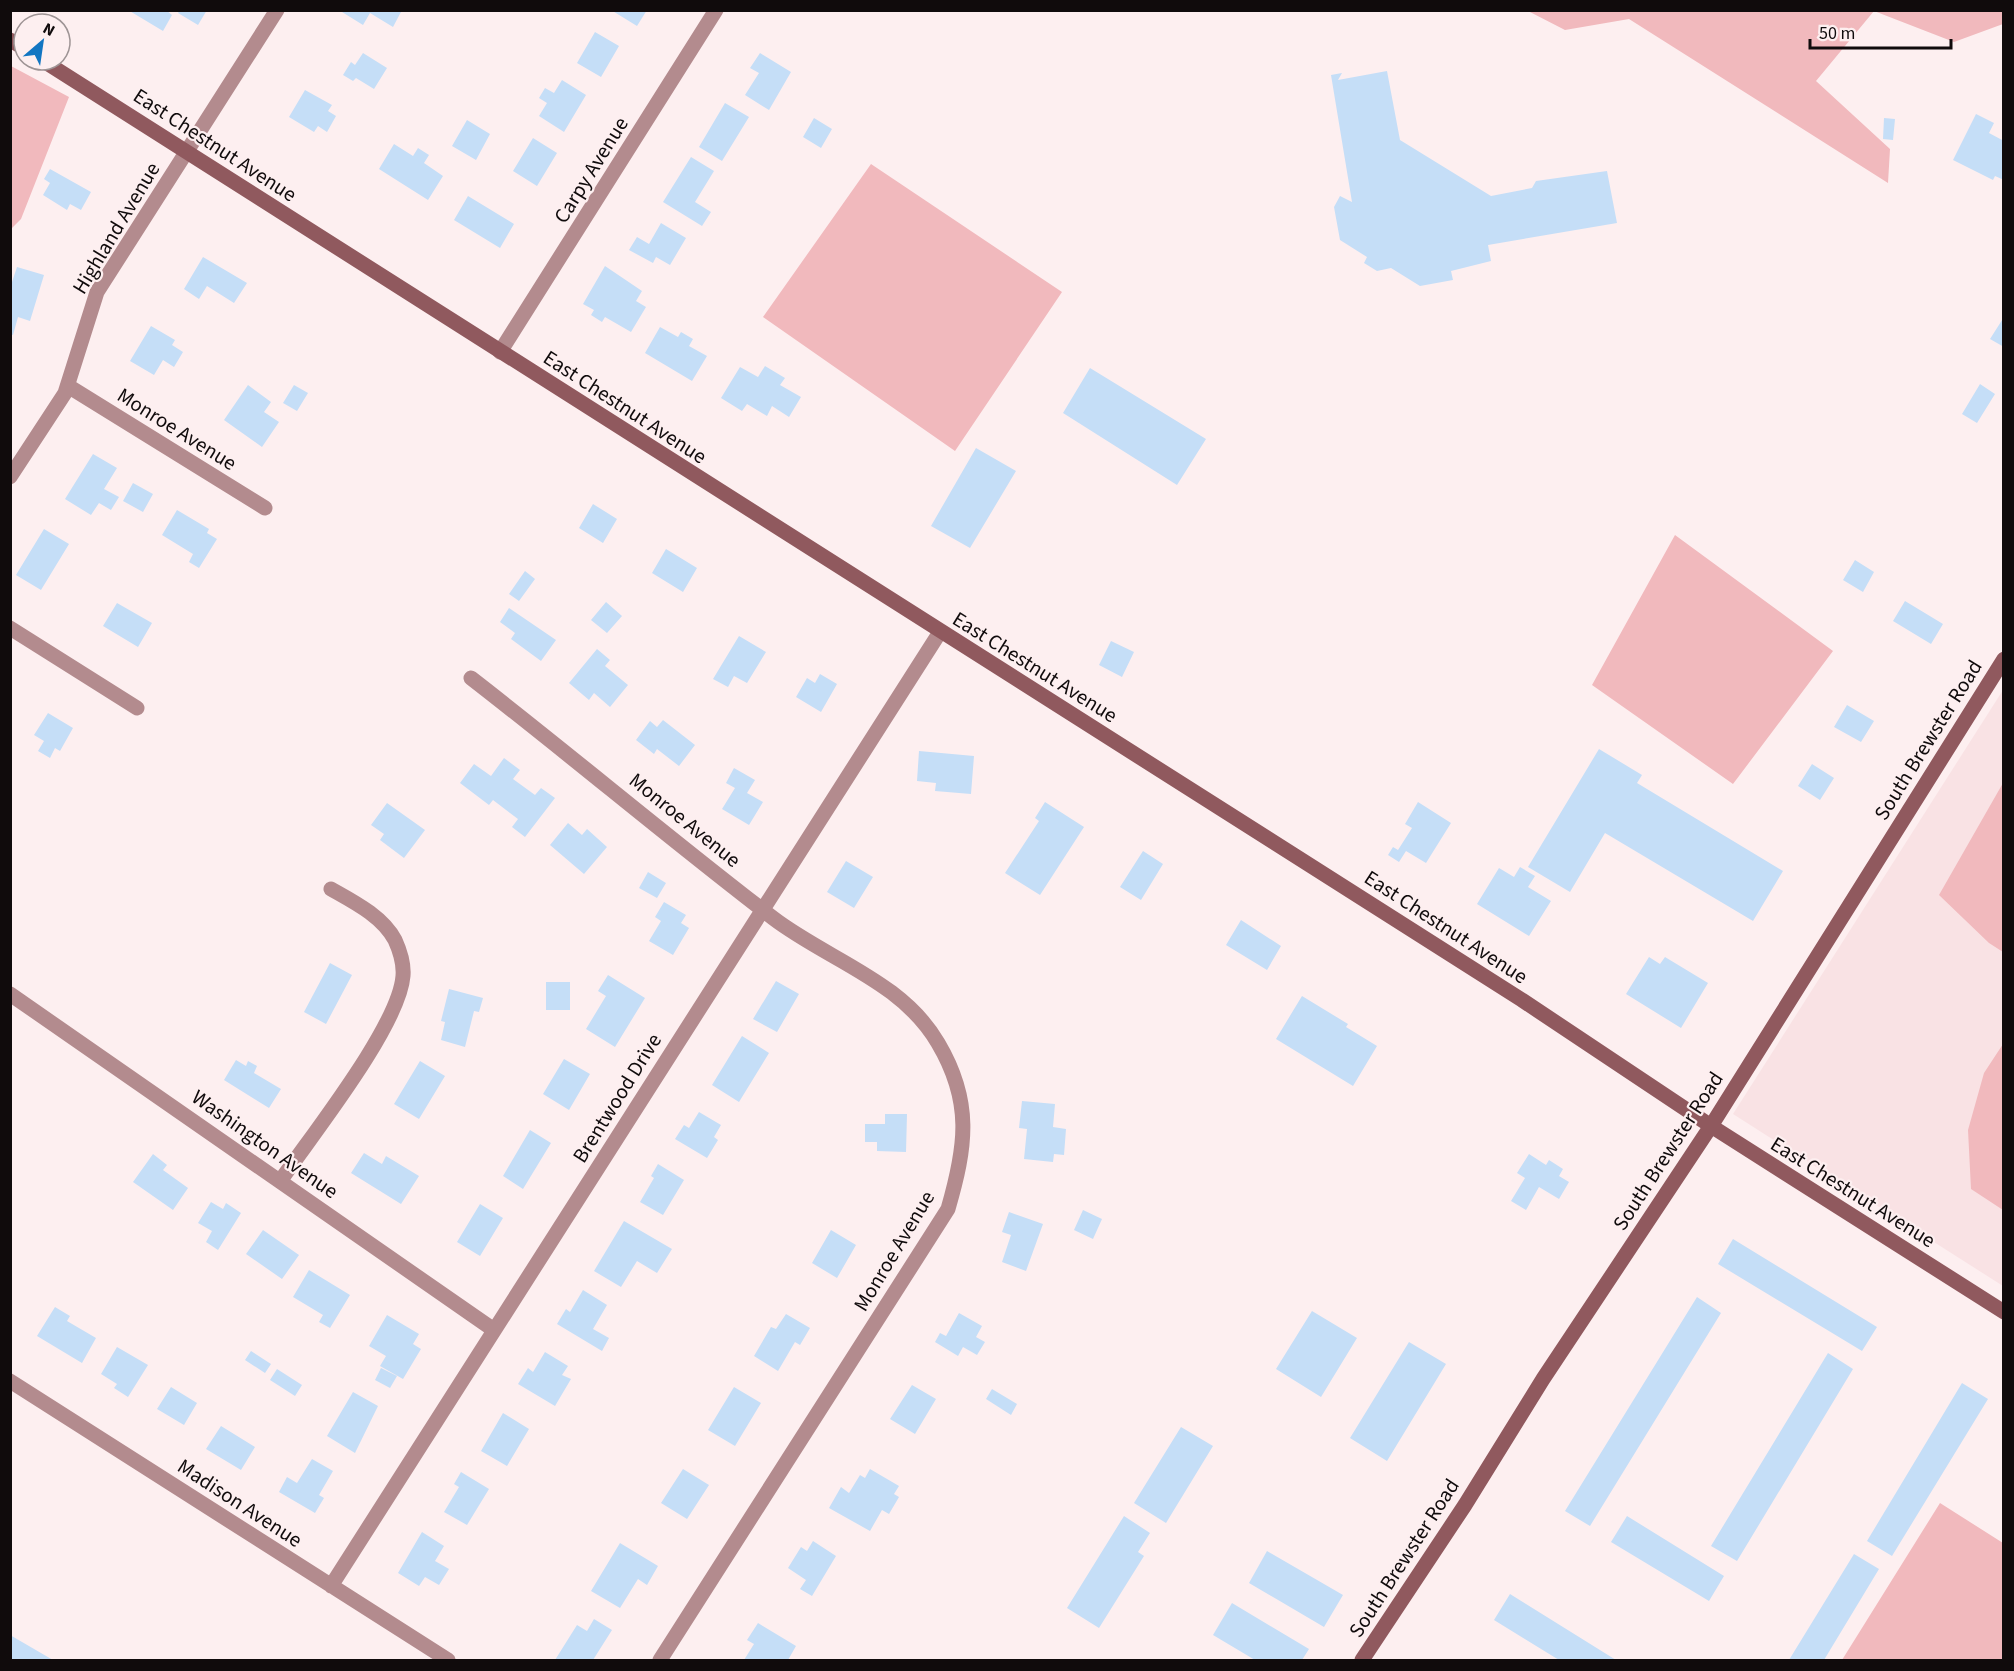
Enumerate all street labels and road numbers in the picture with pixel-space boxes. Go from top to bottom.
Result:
street label: East Chestnut Avenue [127,81,303,209]
street label: Carpy Avenue [546,111,636,229]
street label: Highland Avenue [65,156,167,300]
street label: East Chestnut Avenue [537,343,713,471]
street label: Monroe Avenue [111,380,243,478]
street label: East Chestnut Avenue [947,604,1123,730]
street label: South Brewster Road [1867,654,1989,826]
street label: Monroe Avenue [623,766,747,874]
street label: East Chestnut Avenue [1358,863,1534,991]
street label: Brentwood Drive [565,1027,669,1169]
street label: South Brewster Road [1605,1066,1731,1236]
street label: Washington Avenue [186,1082,344,1206]
street label: East Chestnut Avenue [1765,1129,1941,1255]
street label: Monroe Avenue [846,1185,942,1317]
street label: Madison Avenue [172,1451,308,1555]
street label: South Brewster Road [1341,1473,1467,1643]

